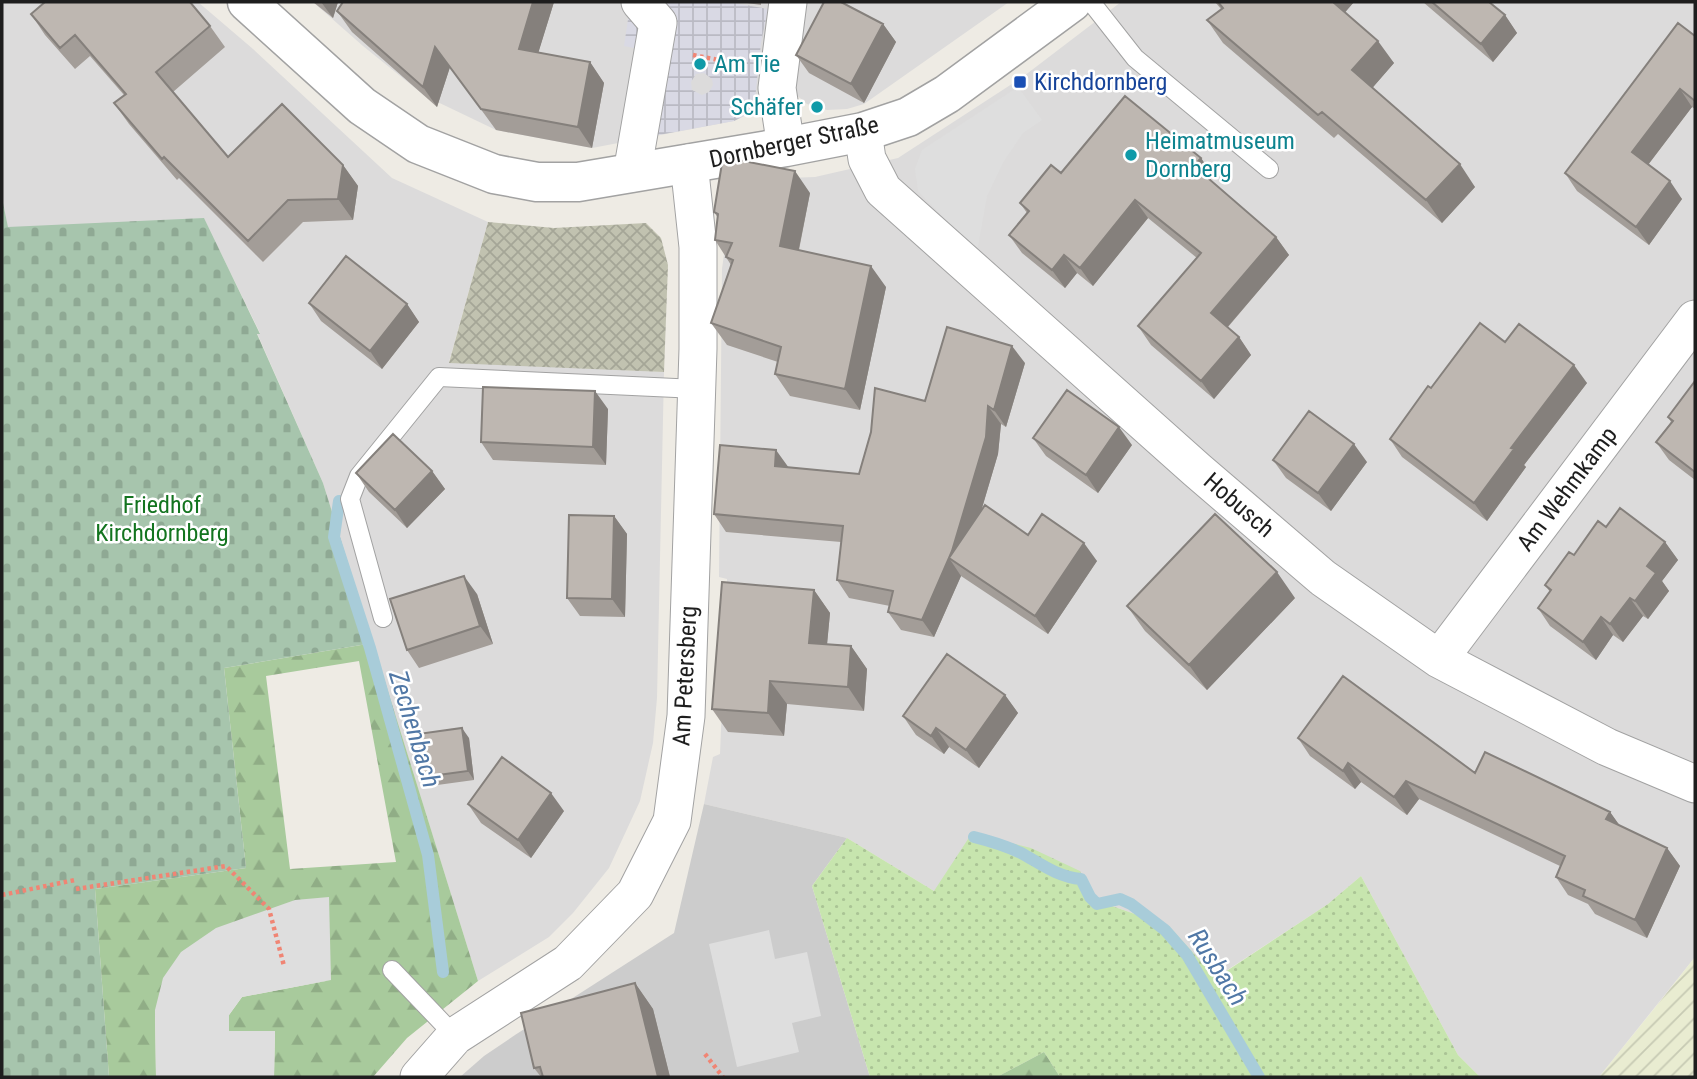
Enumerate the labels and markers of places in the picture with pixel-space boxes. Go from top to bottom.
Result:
place label: Am Tie [714,50,780,78]
marker: Am Tie [692,56,708,72]
place label: Kirchdornberg [1034,68,1167,96]
marker: Kirchdornberg [1012,74,1028,90]
place label: Schäfer [731,93,803,121]
marker: Schäfer [809,99,825,115]
place label: Heimatmuseum Dornberg [1145,127,1295,183]
marker: Heimatmuseum Dornberg [1123,147,1139,163]

